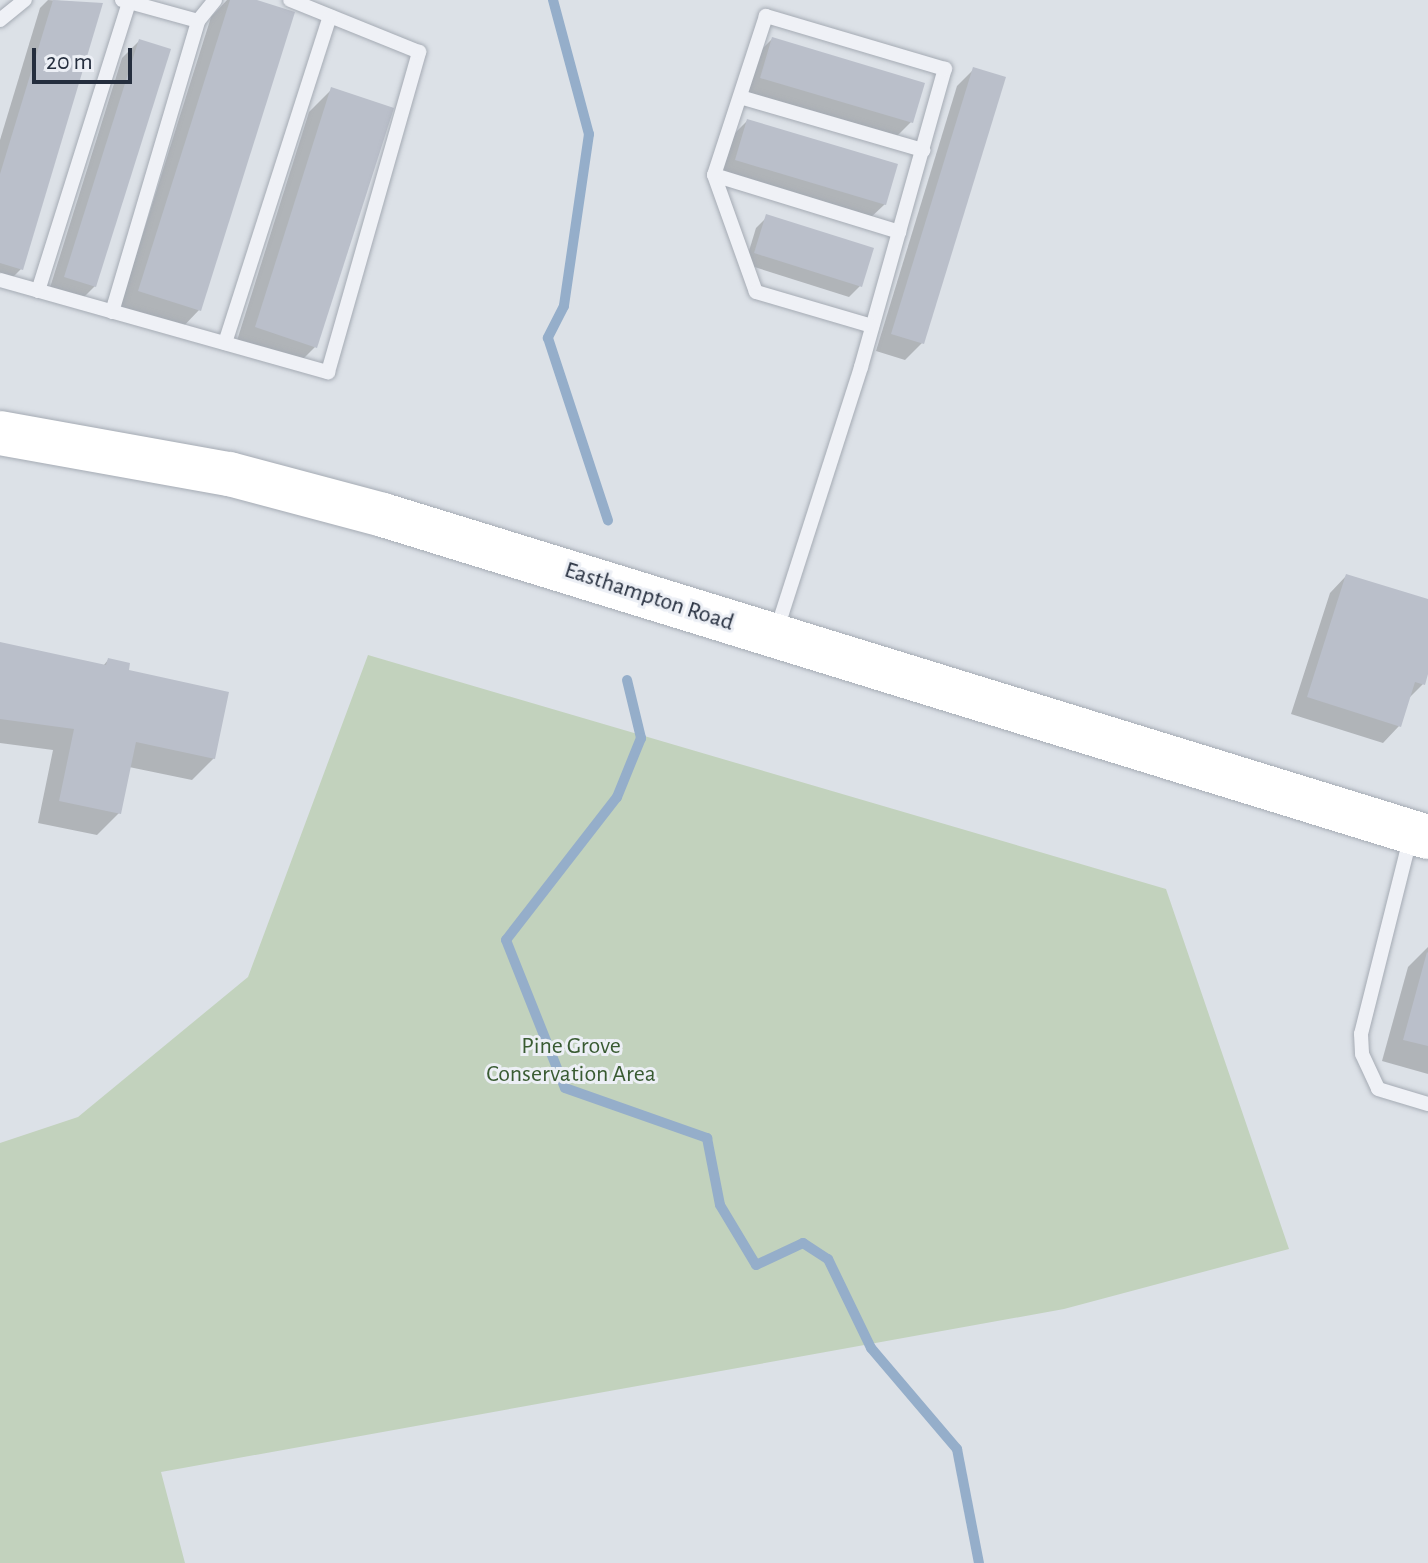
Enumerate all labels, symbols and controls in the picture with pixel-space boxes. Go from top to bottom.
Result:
scale bar [36,32,136,82]
text: 20 m [46,50,93,74]
street label: Easthampton Road [561,556,737,638]
park label: Pine Grove Conservation Area [486,1033,656,1089]

